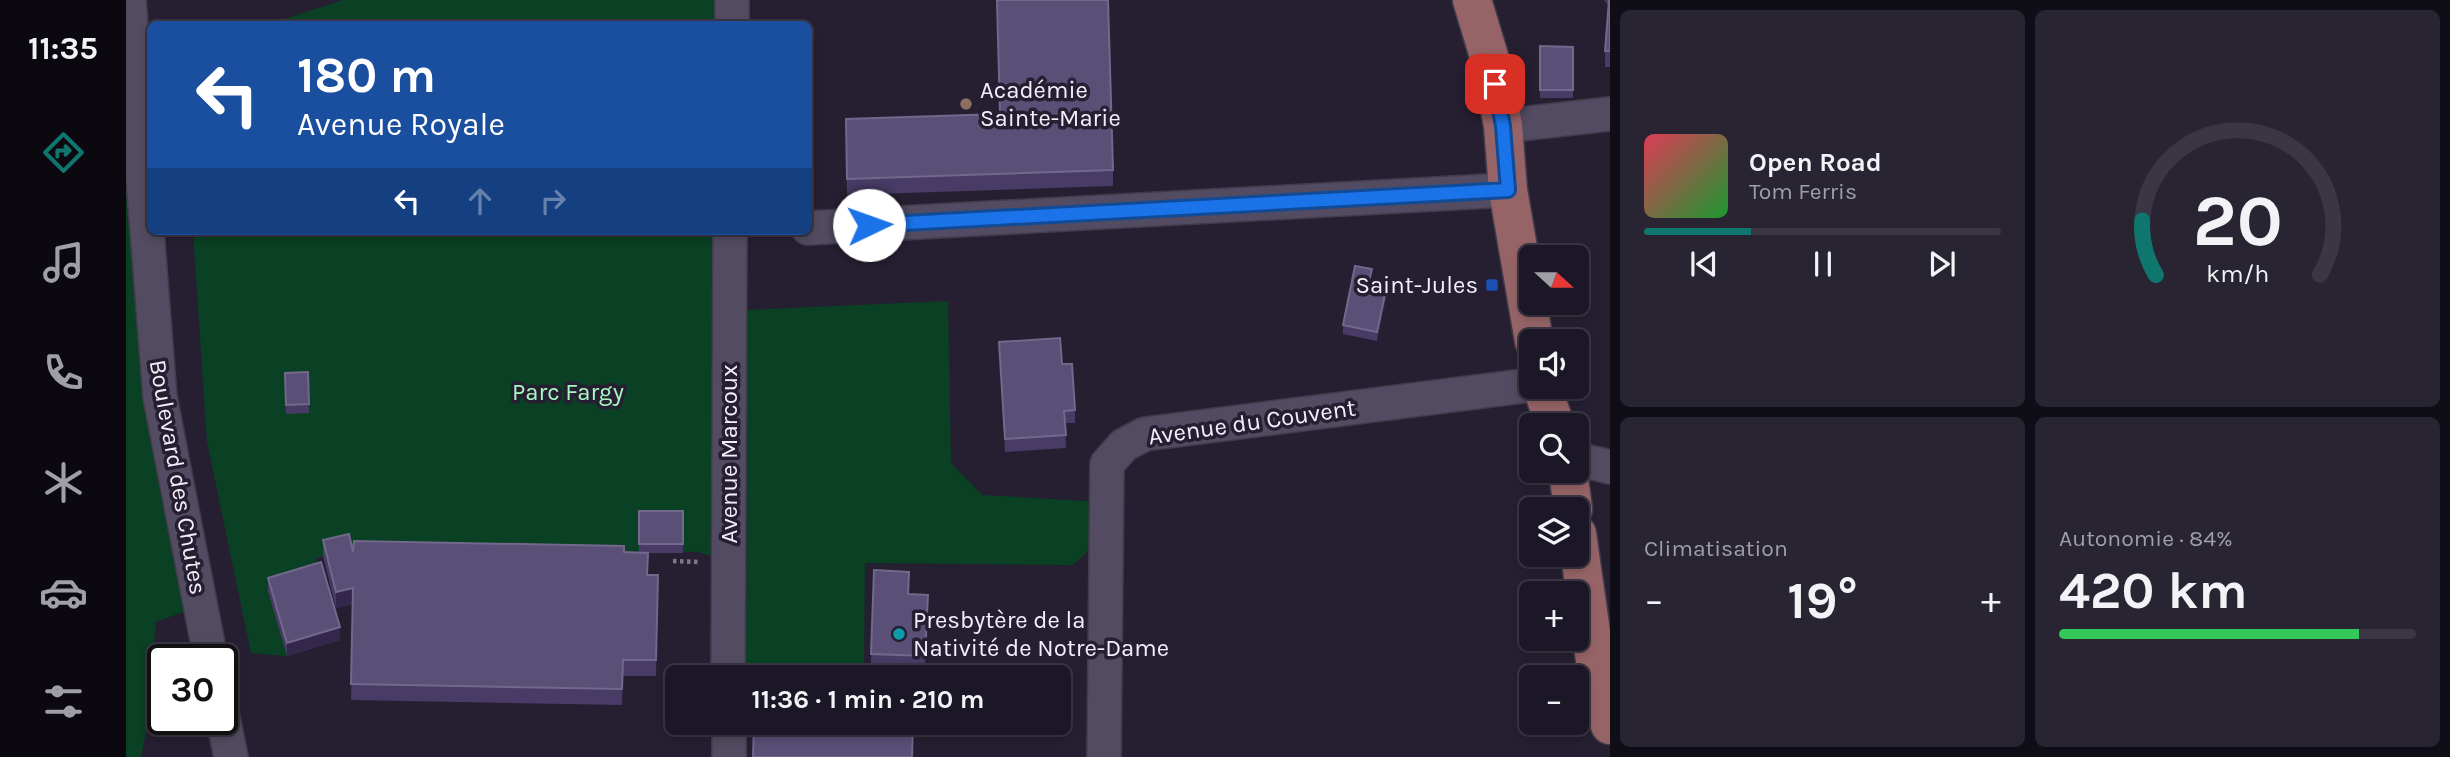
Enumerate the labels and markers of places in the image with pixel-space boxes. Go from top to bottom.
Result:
pin [1465,54,1525,114]
place label: Académie Sainte-Marie [980,76,1121,132]
marker: Académie Sainte-Marie [958,96,974,112]
place label: Saint-Jules [1355,271,1478,299]
marker: Saint-Jules [1484,277,1500,293]
place label: Presbytère de la Nativité de Notre-Dame [913,606,1169,662]
marker: Presbytère de la Nativité de Notre-Dame [891,626,907,642]

